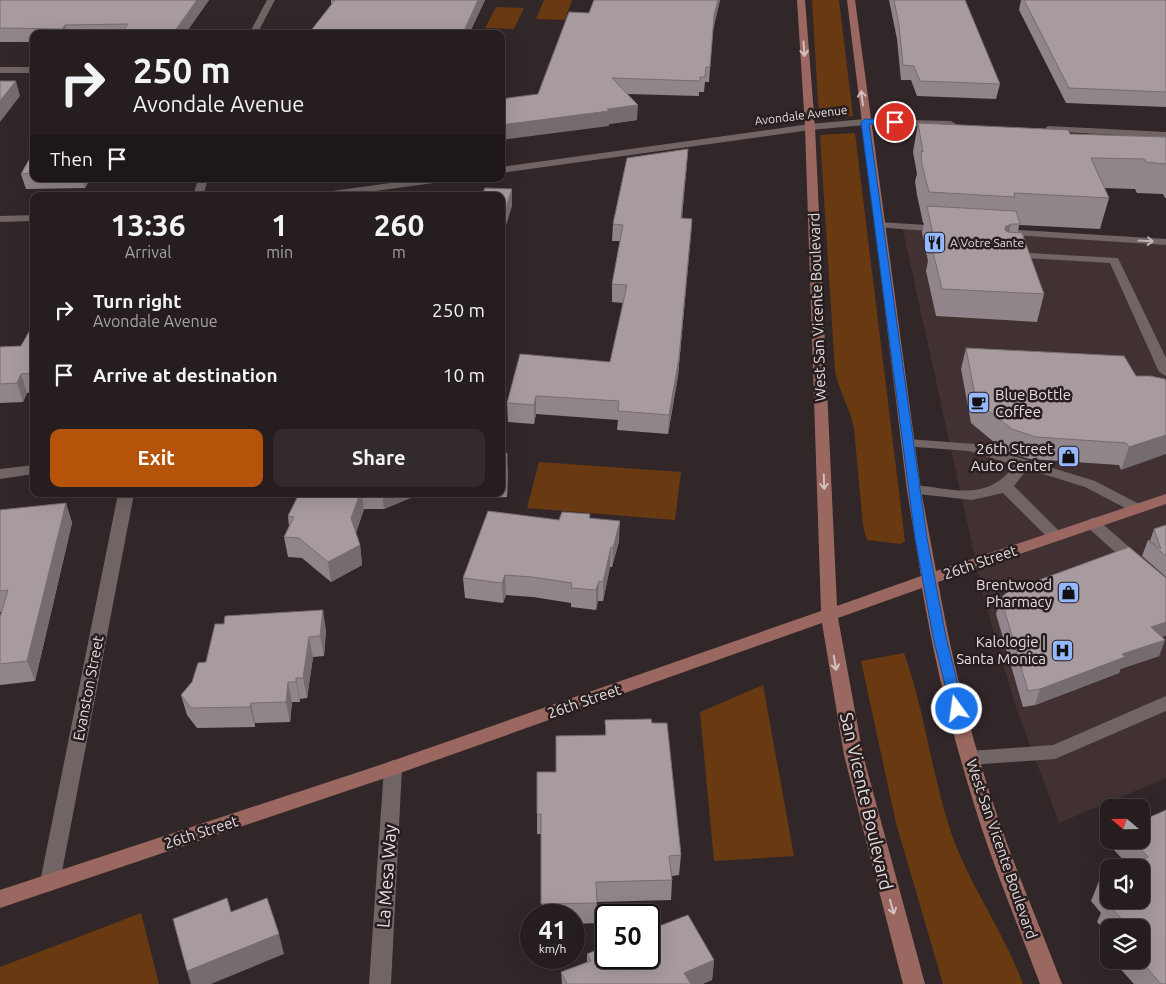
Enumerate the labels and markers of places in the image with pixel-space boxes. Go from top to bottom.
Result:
pin [874,101,916,143]
restaurant icon: A Votre Sante [922,230,946,254]
place label: A Votre Sante [950,236,1024,249]
place label: Blue Bottle Coffee [995,386,1071,420]
cafe icon: Blue Bottle Coffee [967,391,991,415]
place label: 26th Street Auto Center [971,440,1053,474]
shop icon: 26th Street Auto Center [1057,445,1081,469]
place label: Brentwood Pharmacy [976,576,1052,610]
shop icon: Brentwood Pharmacy [1056,581,1080,605]
place label: Kalologie | Santa Monica [956,633,1046,667]
hospital icon: Kalologie | Santa Monica [1050,638,1074,662]

